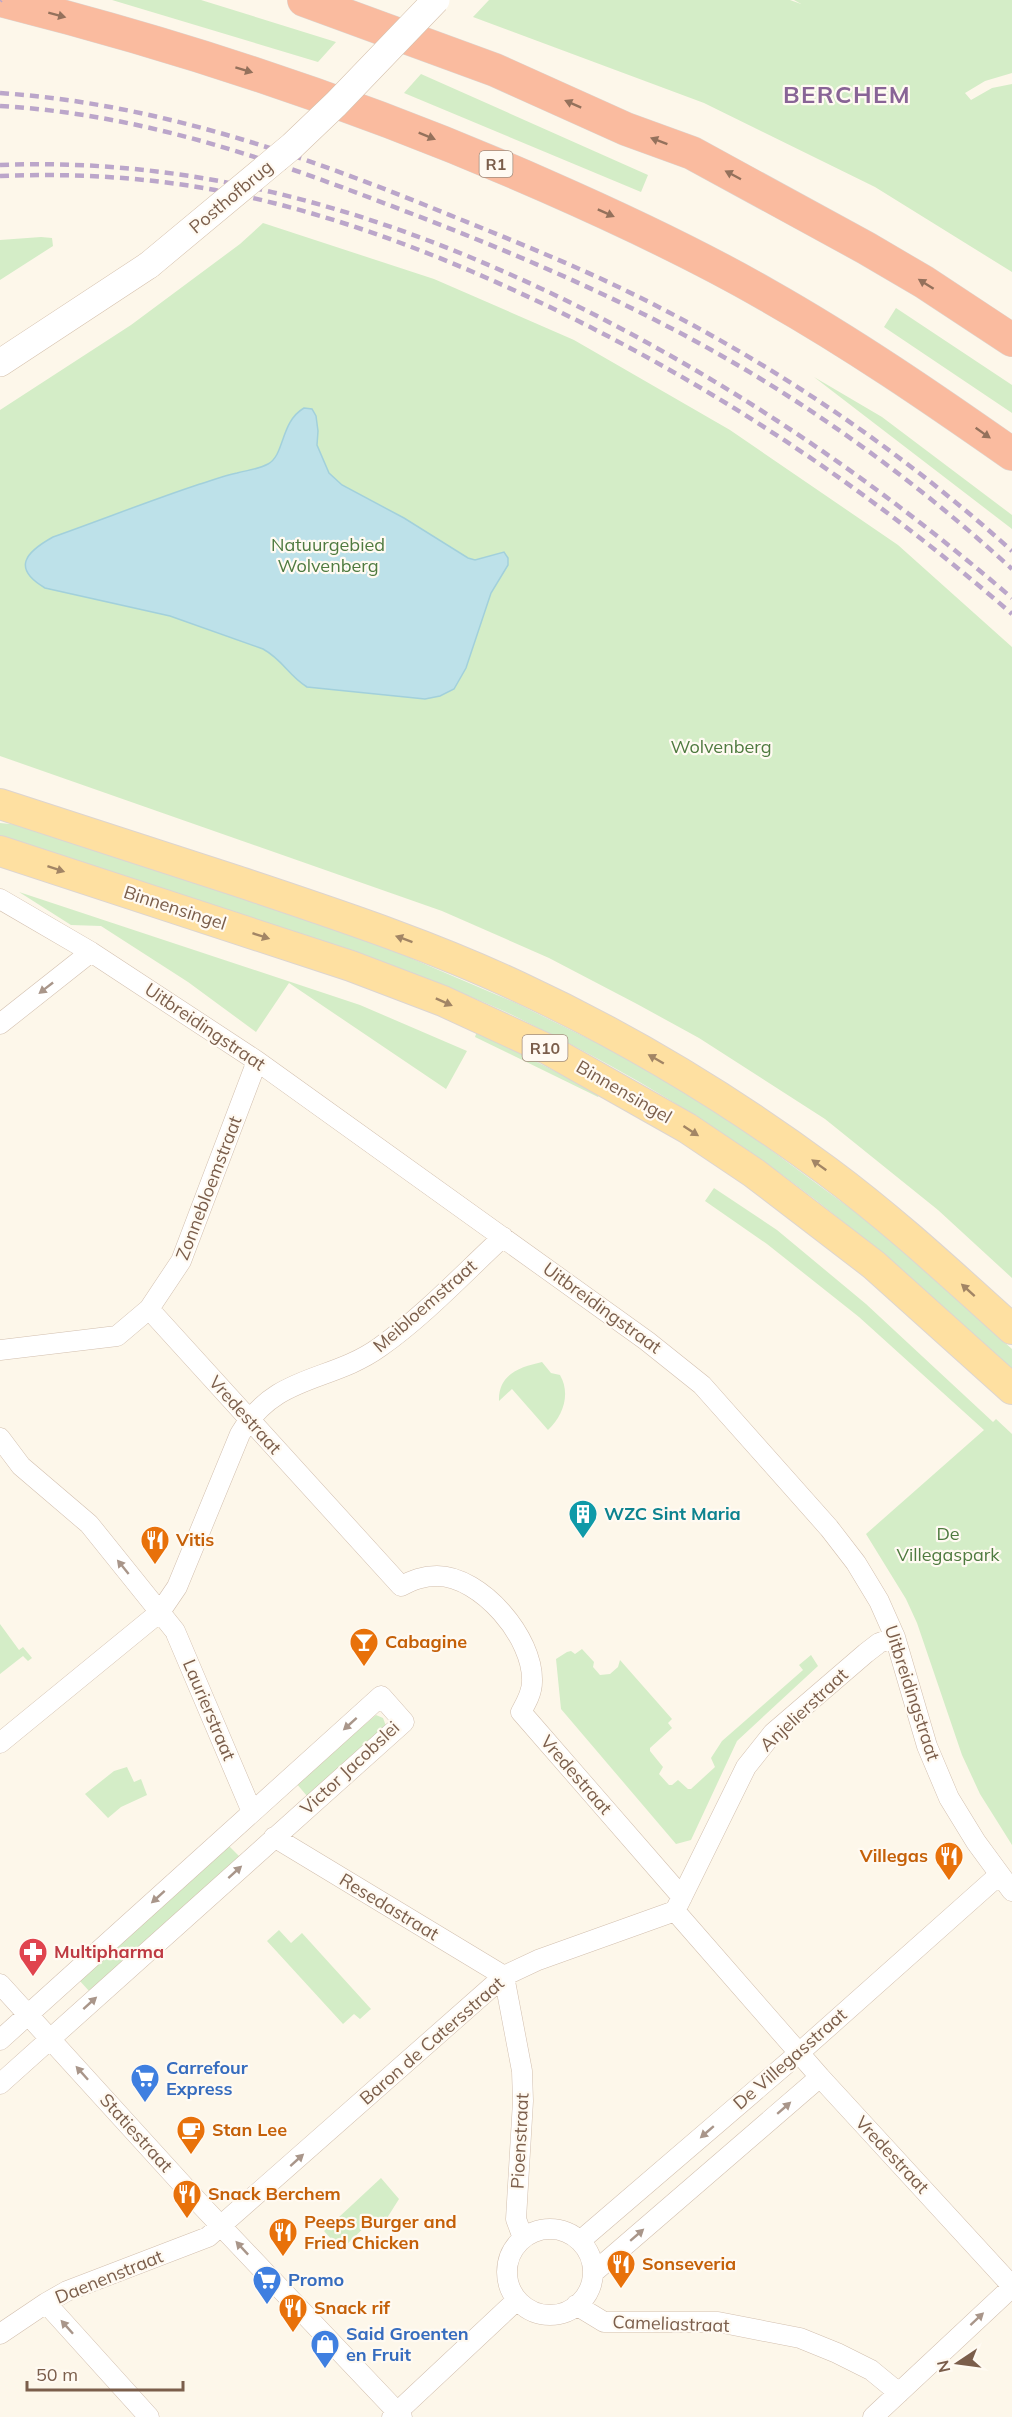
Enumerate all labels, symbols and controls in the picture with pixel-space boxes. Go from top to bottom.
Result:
one-way arrow [48,11,66,20]
one-way arrow [235,65,253,75]
district label: BERCHEM [783,79,911,109]
one-way arrow [565,99,582,108]
one-way arrow [418,132,436,141]
one-way arrow [650,136,668,145]
road number: R1 [480,151,512,177]
street label: Posthofbrug [184,155,277,238]
one-way arrow [724,170,741,180]
one-way arrow [598,208,615,217]
one-way arrow [918,278,934,289]
one-way arrow [974,427,990,439]
park label: Natuurgebied Wolvenberg [271,533,385,577]
park label: Wolvenberg [670,735,772,758]
one-way arrow [47,865,65,874]
street label: Binnensingel [121,880,229,935]
one-way arrow [252,931,270,941]
one-way arrow [395,933,413,943]
street label: Uitbreidingstraat [140,978,270,1076]
one-way arrow [38,982,53,994]
one-way arrow [436,997,453,1006]
road number: R10 [522,1035,568,1061]
one-way arrow [648,1053,664,1064]
street label: Binnensingel [572,1055,676,1128]
street label: Zonnebloemstraat [171,1113,247,1263]
one-way arrow [683,1125,699,1137]
one-way arrow [811,1159,827,1171]
street label: Meibloemstraat [368,1254,481,1357]
street label: Uitbreidingstraat [538,1257,666,1358]
one-way arrow [961,1283,976,1297]
street label: Vredestraat [204,1371,287,1459]
building icon: WZC Sint Maria [567,1498,599,1540]
place label: WZC Sint Maria [604,1502,741,1525]
park label: De Villegaspark [896,1522,1000,1566]
restaurant icon: Vitis [139,1524,171,1566]
place label: Vitis [175,1528,214,1551]
one-way arrow [117,1560,130,1575]
street label: Uitbreidingstraat [880,1622,945,1763]
bar icon: Cabagine [348,1626,380,1668]
place label: Cabagine [385,1630,467,1653]
street label: Laurierstraat [178,1656,241,1764]
street label: Anjelierstraat [755,1663,853,1756]
street label: Victor Jacobslei [295,1716,404,1819]
one-way arrow [343,1717,358,1730]
street label: Vredestraat [536,1730,617,1819]
restaurant icon: Villegas [933,1840,965,1882]
place label: Villegas [859,1844,928,1867]
one-way arrow [227,1866,242,1879]
street label: Resedastraat [335,1868,443,1945]
one-way arrow [152,1889,166,1903]
pharmacy icon: Multipharma [17,1936,49,1978]
place label: Multipharma [54,1940,164,1963]
street label: Baron de Catersstraat [355,1972,509,2110]
one-way arrow [82,1997,97,2010]
street label: De Villegasstraat [728,2003,851,2114]
place label: Carrefour Express [166,2056,249,2100]
supermarket icon: Carrefour Express [129,2062,161,2104]
one-way arrow [76,2066,89,2081]
street label: Statiestraat [95,2089,178,2177]
street label: Pioenstraat [506,2092,533,2190]
one-way arrow [777,2101,792,2115]
street label: Vredestraat [851,2111,934,2198]
cafe icon: Stan Lee [175,2114,207,2156]
place label: Stan Lee [212,2118,287,2141]
one-way arrow [700,2125,715,2138]
one-way arrow [289,2154,304,2167]
restaurant icon: Snack Berchem [171,2178,203,2220]
place label: Snack Berchem [208,2182,341,2205]
place label: Peeps Burger and Fried Chicken [304,2210,457,2254]
restaurant icon: Peeps Burger and Fried Chicken [267,2216,299,2258]
one-way arrow [629,2229,644,2242]
one-way arrow [236,2241,249,2256]
street label: Daenenstraat [51,2244,166,2309]
restaurant icon: Sonseveria [605,2248,637,2290]
place label: Sonseveria [642,2252,736,2275]
supermarket icon: Promo [251,2264,283,2306]
place label: Promo [288,2268,344,2291]
restaurant icon: Snack rif [277,2292,309,2334]
place label: Snack rif [314,2296,390,2319]
street label: Cameliastraat [612,2310,730,2337]
one-way arrow [970,2313,984,2327]
one-way arrow [60,2319,74,2334]
place label: Said Groenten en Fruit [346,2322,469,2366]
shop icon: Said Groenten en Fruit [309,2328,341,2370]
north arrow [928,2333,988,2393]
scale bar [27,2354,183,2392]
text: N [932,2358,954,2375]
text: 50 m [36,2363,78,2386]

